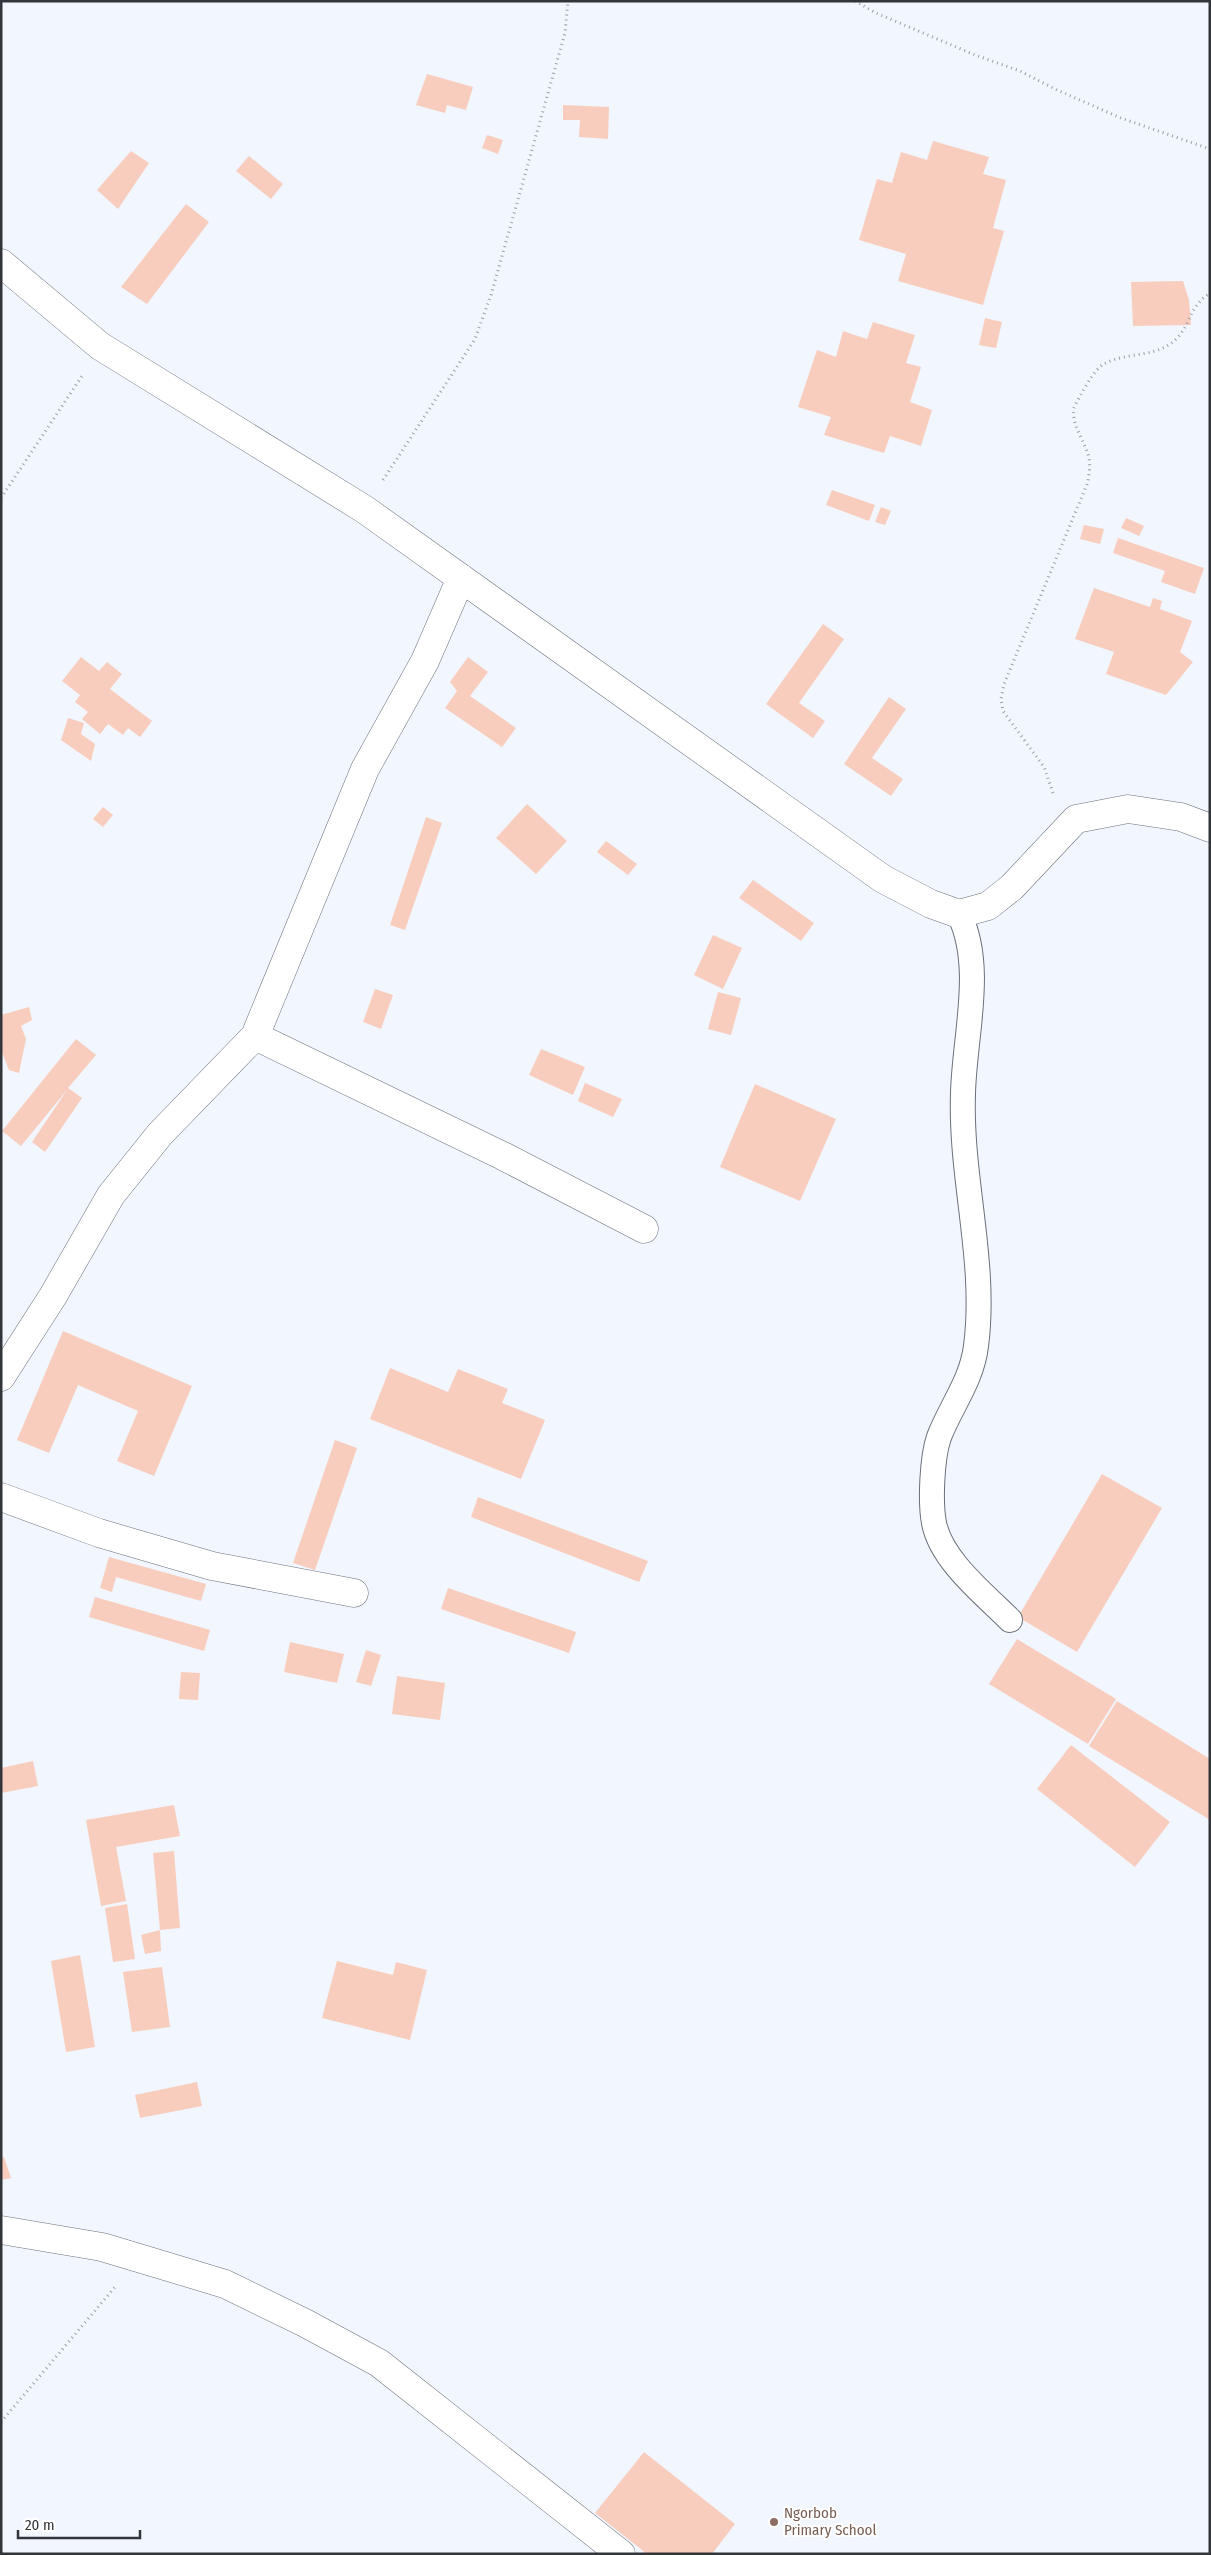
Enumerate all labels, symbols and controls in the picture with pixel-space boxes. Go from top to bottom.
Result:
place label: Ngorbob Primary School [784,2504,876,2539]
scale bar [18,2508,140,2540]
text: 20 m [25,2516,55,2534]
marker: Ngorbob Primary School [768,2516,780,2528]

